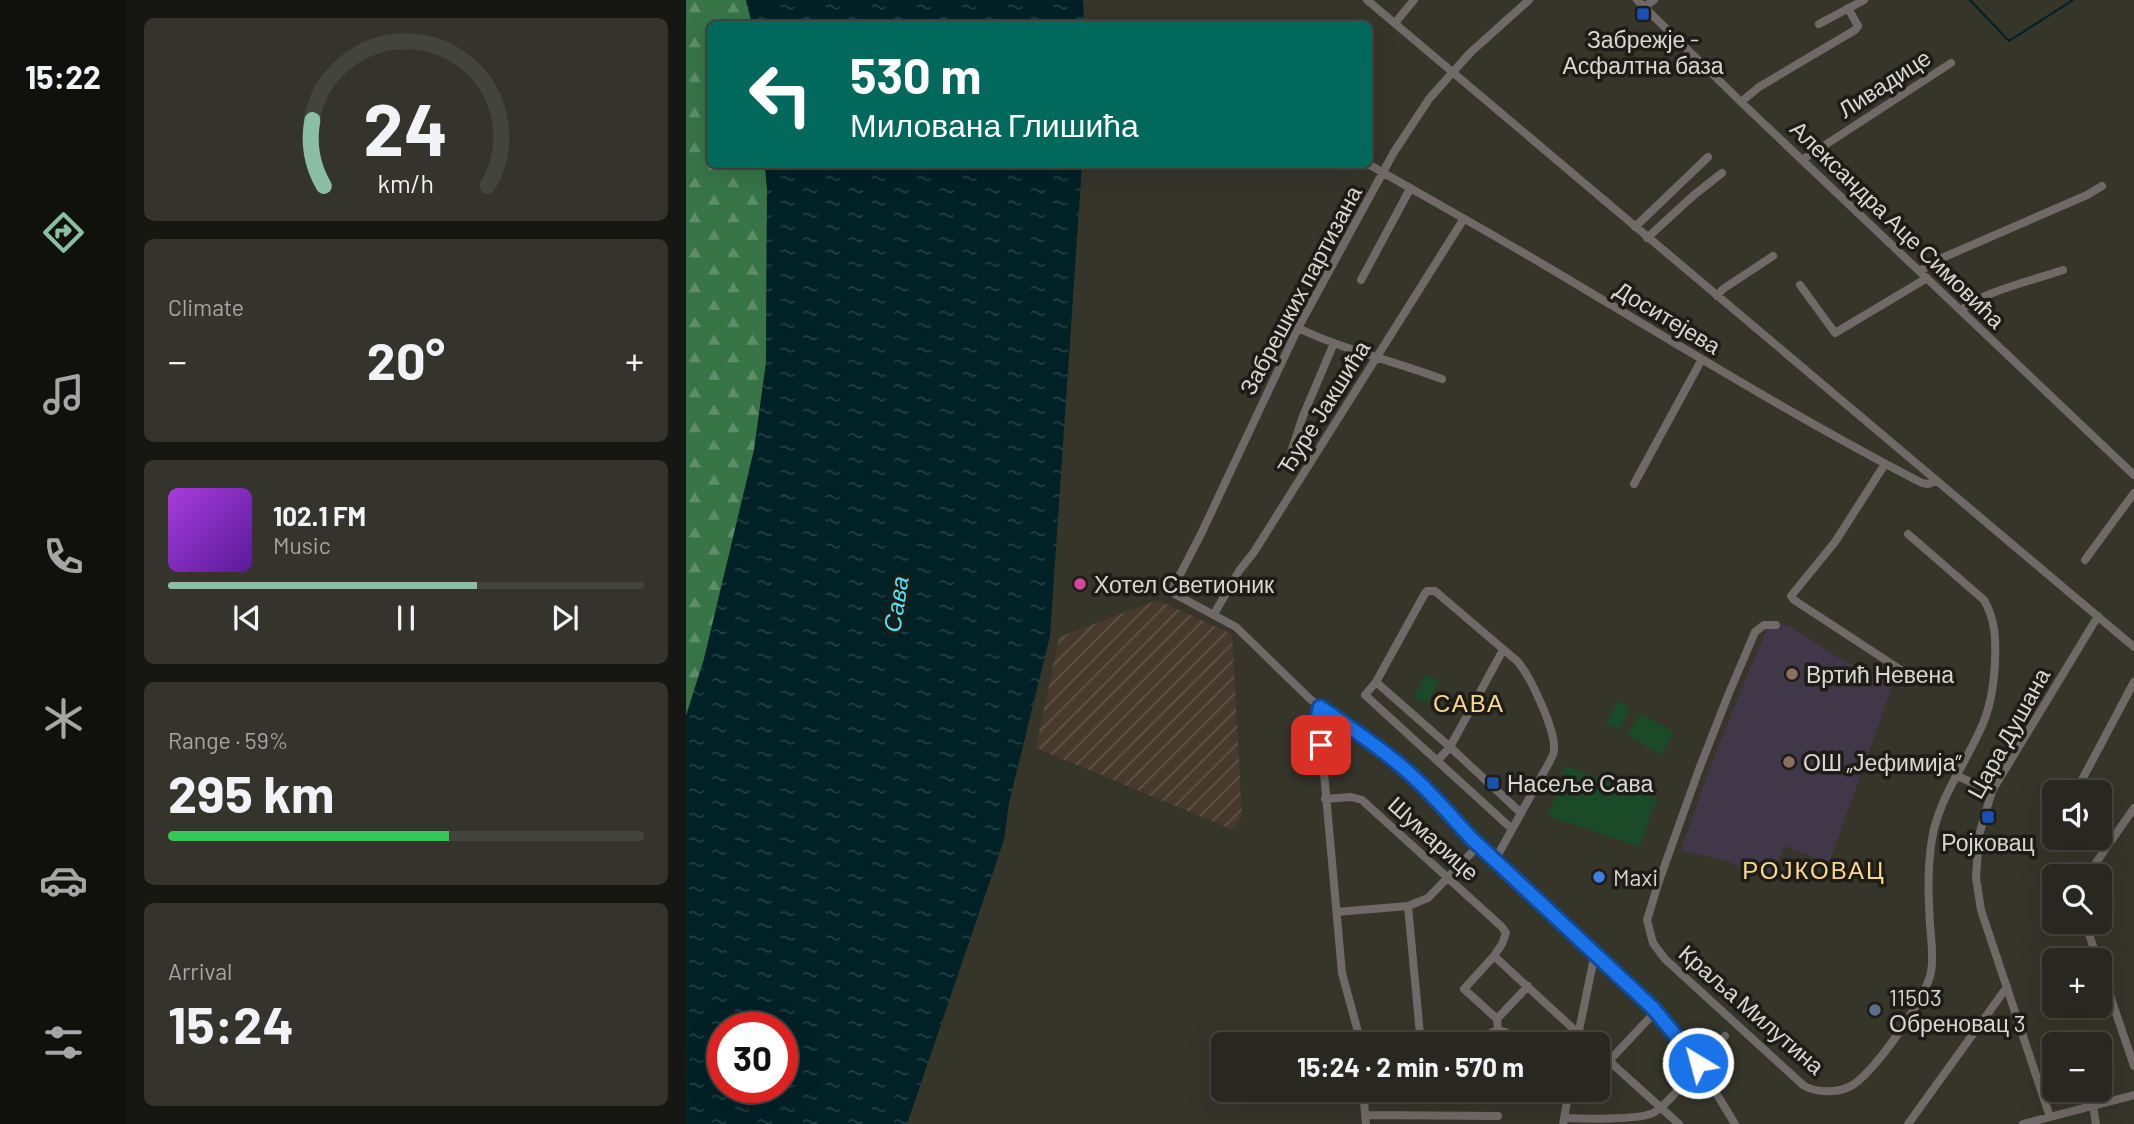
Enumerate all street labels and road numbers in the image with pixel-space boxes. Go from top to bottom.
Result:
street label: Ливадице [1832,43,1936,123]
street label: Александра Аце Симовића [1785,114,2011,334]
street label: Забрешких партизана [1233,181,1367,399]
street label: Доситејева [1610,274,1726,360]
street label: Ђуре Јакшића [1271,335,1375,479]
street label: Цара Душана [1961,663,2055,803]
street label: Шумарице [1383,790,1485,886]
street label: Краља Милутина [1674,938,1830,1080]

